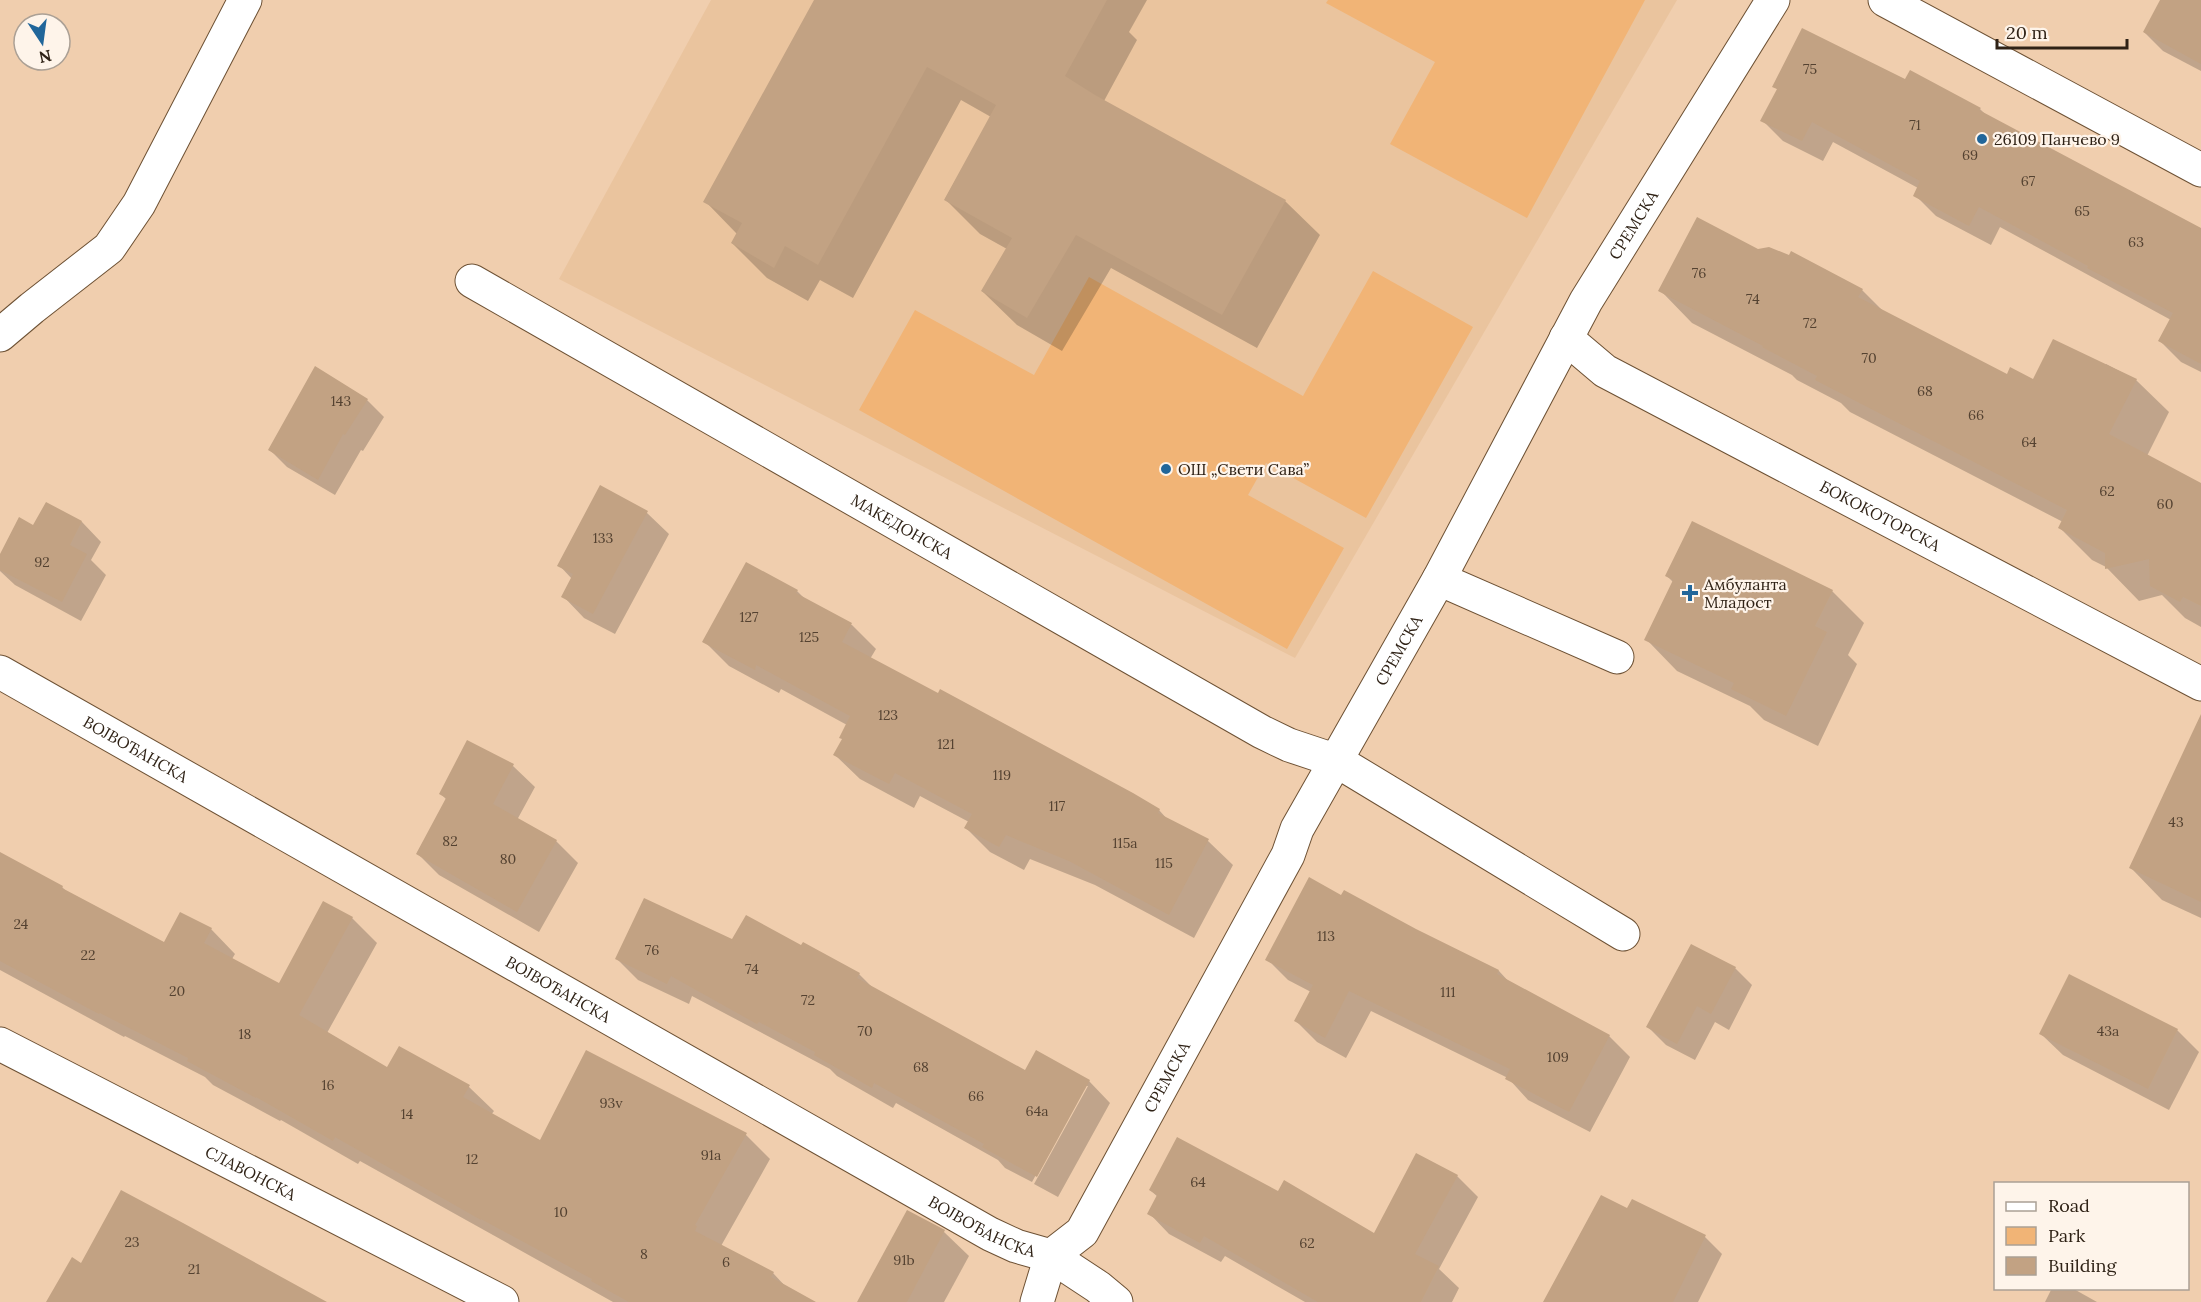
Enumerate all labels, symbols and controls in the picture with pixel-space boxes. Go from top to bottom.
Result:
north arrow [12,12,72,72]
scale bar [1997,12,2128,50]
text: 20 m [2006,21,2048,44]
text: N [37,45,54,68]
house number: 75 [1803,60,1817,78]
house number: 71 [1909,116,1921,134]
place label: 26109 Панчево 9 [1994,129,2120,149]
marker: 26109 Панчево 9 [1975,132,1989,146]
house number: 69 [1962,146,1978,164]
house number: 67 [2021,172,2036,190]
street label: СРЕМСКА [1604,186,1663,263]
house number: 65 [2074,202,2090,220]
house number: 63 [2128,233,2144,251]
house number: 76 [1692,264,1706,282]
house number: 74 [1746,290,1760,308]
house number: 72 [1803,314,1817,332]
house number: 70 [1861,349,1877,367]
house number: 68 [1917,382,1933,400]
house number: 143 [331,392,351,410]
house number: 66 [1968,406,1984,424]
house number: 64 [2021,433,2037,451]
place label: ОШ „Свети Сава” [1178,459,1309,479]
marker: ОШ „Свети Сава” [1159,462,1173,476]
street label: БОКОКОТОРСКА [1817,476,1945,556]
house number: 62 [2099,482,2115,500]
street label: МАКЕДОНСКА [848,490,957,564]
house number: 60 [2157,495,2173,513]
house number: 133 [593,529,614,547]
house number: 92 [34,553,50,571]
place label: Амбуланта Младост [1703,574,1787,612]
marker: Амбуланта Младост [1681,584,1699,602]
house number: 127 [739,608,759,626]
street label: СРЕМСКА [1371,611,1427,689]
house number: 125 [799,628,819,646]
house number: 123 [878,706,898,724]
street label: ВОЈВОЂАНСКА [80,711,192,787]
house number: 121 [937,735,955,753]
house number: 119 [993,766,1011,784]
house number: 117 [1049,797,1066,815]
house number: 43 [2168,813,2184,831]
house number: 82 [442,832,458,850]
house number: 115a [1112,834,1138,852]
house number: 80 [500,850,516,868]
house number: 115 [1155,854,1173,872]
house number: 24 [14,915,29,933]
house number: 113 [1317,927,1335,945]
house number: 76 [645,941,659,959]
house number: 22 [80,946,96,964]
street label: ВОЈВОЂАНСКА [502,951,615,1027]
house number: 74 [745,960,759,978]
house number: 20 [169,982,185,1000]
house number: 111 [1440,983,1456,1001]
house number: 72 [801,991,815,1009]
house number: 70 [857,1022,873,1040]
house number: 43a [2097,1022,2119,1040]
house number: 18 [239,1025,252,1043]
street label: СРЕМСКА [1139,1037,1195,1116]
house number: 109 [1547,1048,1569,1066]
house number: 68 [913,1058,929,1076]
house number: 16 [321,1076,335,1094]
house number: 66 [968,1087,984,1105]
house number: 93v [600,1094,623,1112]
house number: 64a [1026,1102,1048,1120]
house number: 14 [401,1105,414,1123]
street label: СЛАВОНСКА [202,1141,300,1205]
house number: 91a [701,1146,721,1164]
house number: 12 [466,1150,478,1168]
house number: 64 [1190,1173,1206,1191]
legend [1994,1182,2189,1290]
street label: ВОЈВОЂАНСКА [925,1191,1039,1261]
text: Road [2048,1194,2090,1217]
house number: 10 [554,1203,568,1221]
text: Park [2048,1224,2086,1247]
house number: 23 [124,1233,140,1251]
house number: 62 [1299,1234,1315,1252]
house number: 8 [640,1245,648,1263]
house number: 91b [893,1251,915,1269]
house number: 6 [722,1253,730,1271]
text: Building [2048,1254,2118,1277]
house number: 21 [188,1260,200,1278]

